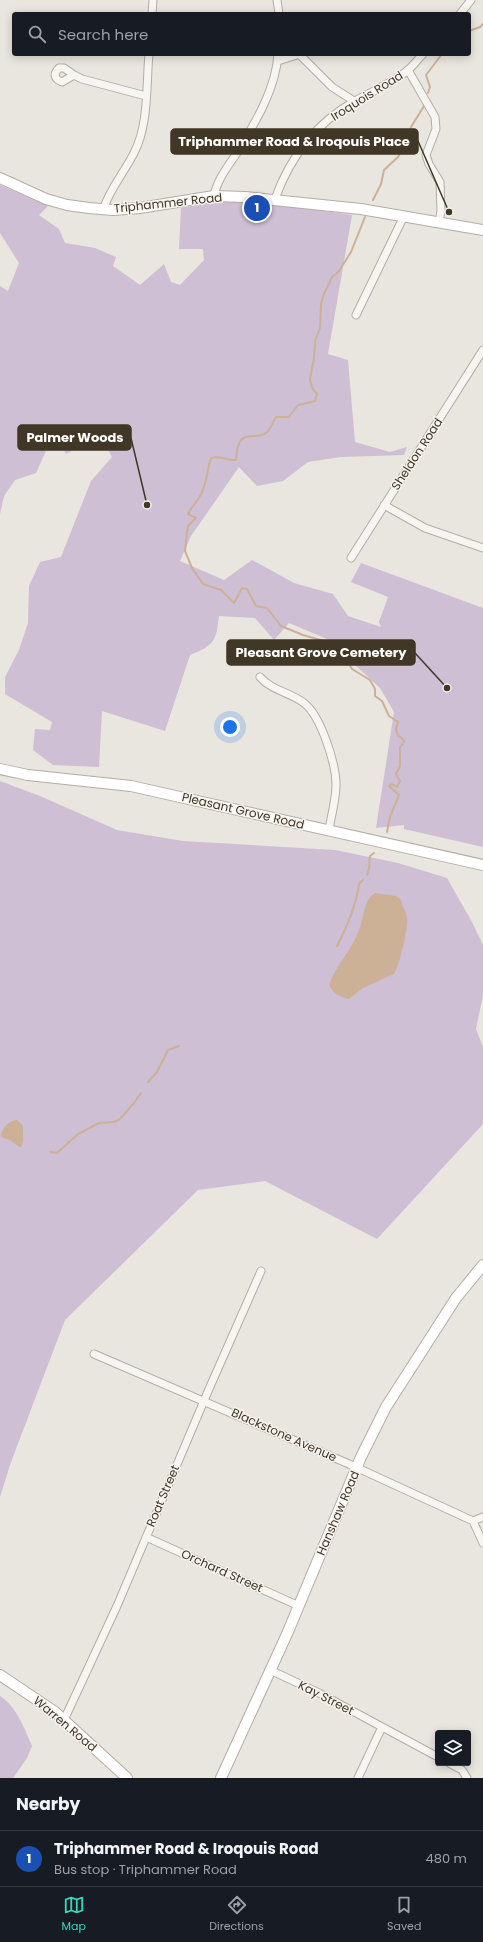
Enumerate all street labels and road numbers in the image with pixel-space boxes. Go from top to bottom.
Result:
street label: Iroquois Road [327,67,406,125]
street label: Triphammer Road [113,188,223,217]
street label: Sheldon Road [387,414,446,493]
street label: Pleasant Grove Road [180,788,306,833]
street label: Blackstone Avenue [229,1404,340,1465]
street label: Roat Street [142,1462,183,1529]
street label: Hanshaw Road [312,1468,363,1558]
street label: Orchard Street [179,1545,266,1596]
street label: Kay Street [295,1676,357,1719]
street label: Warren Road [30,1692,101,1755]

